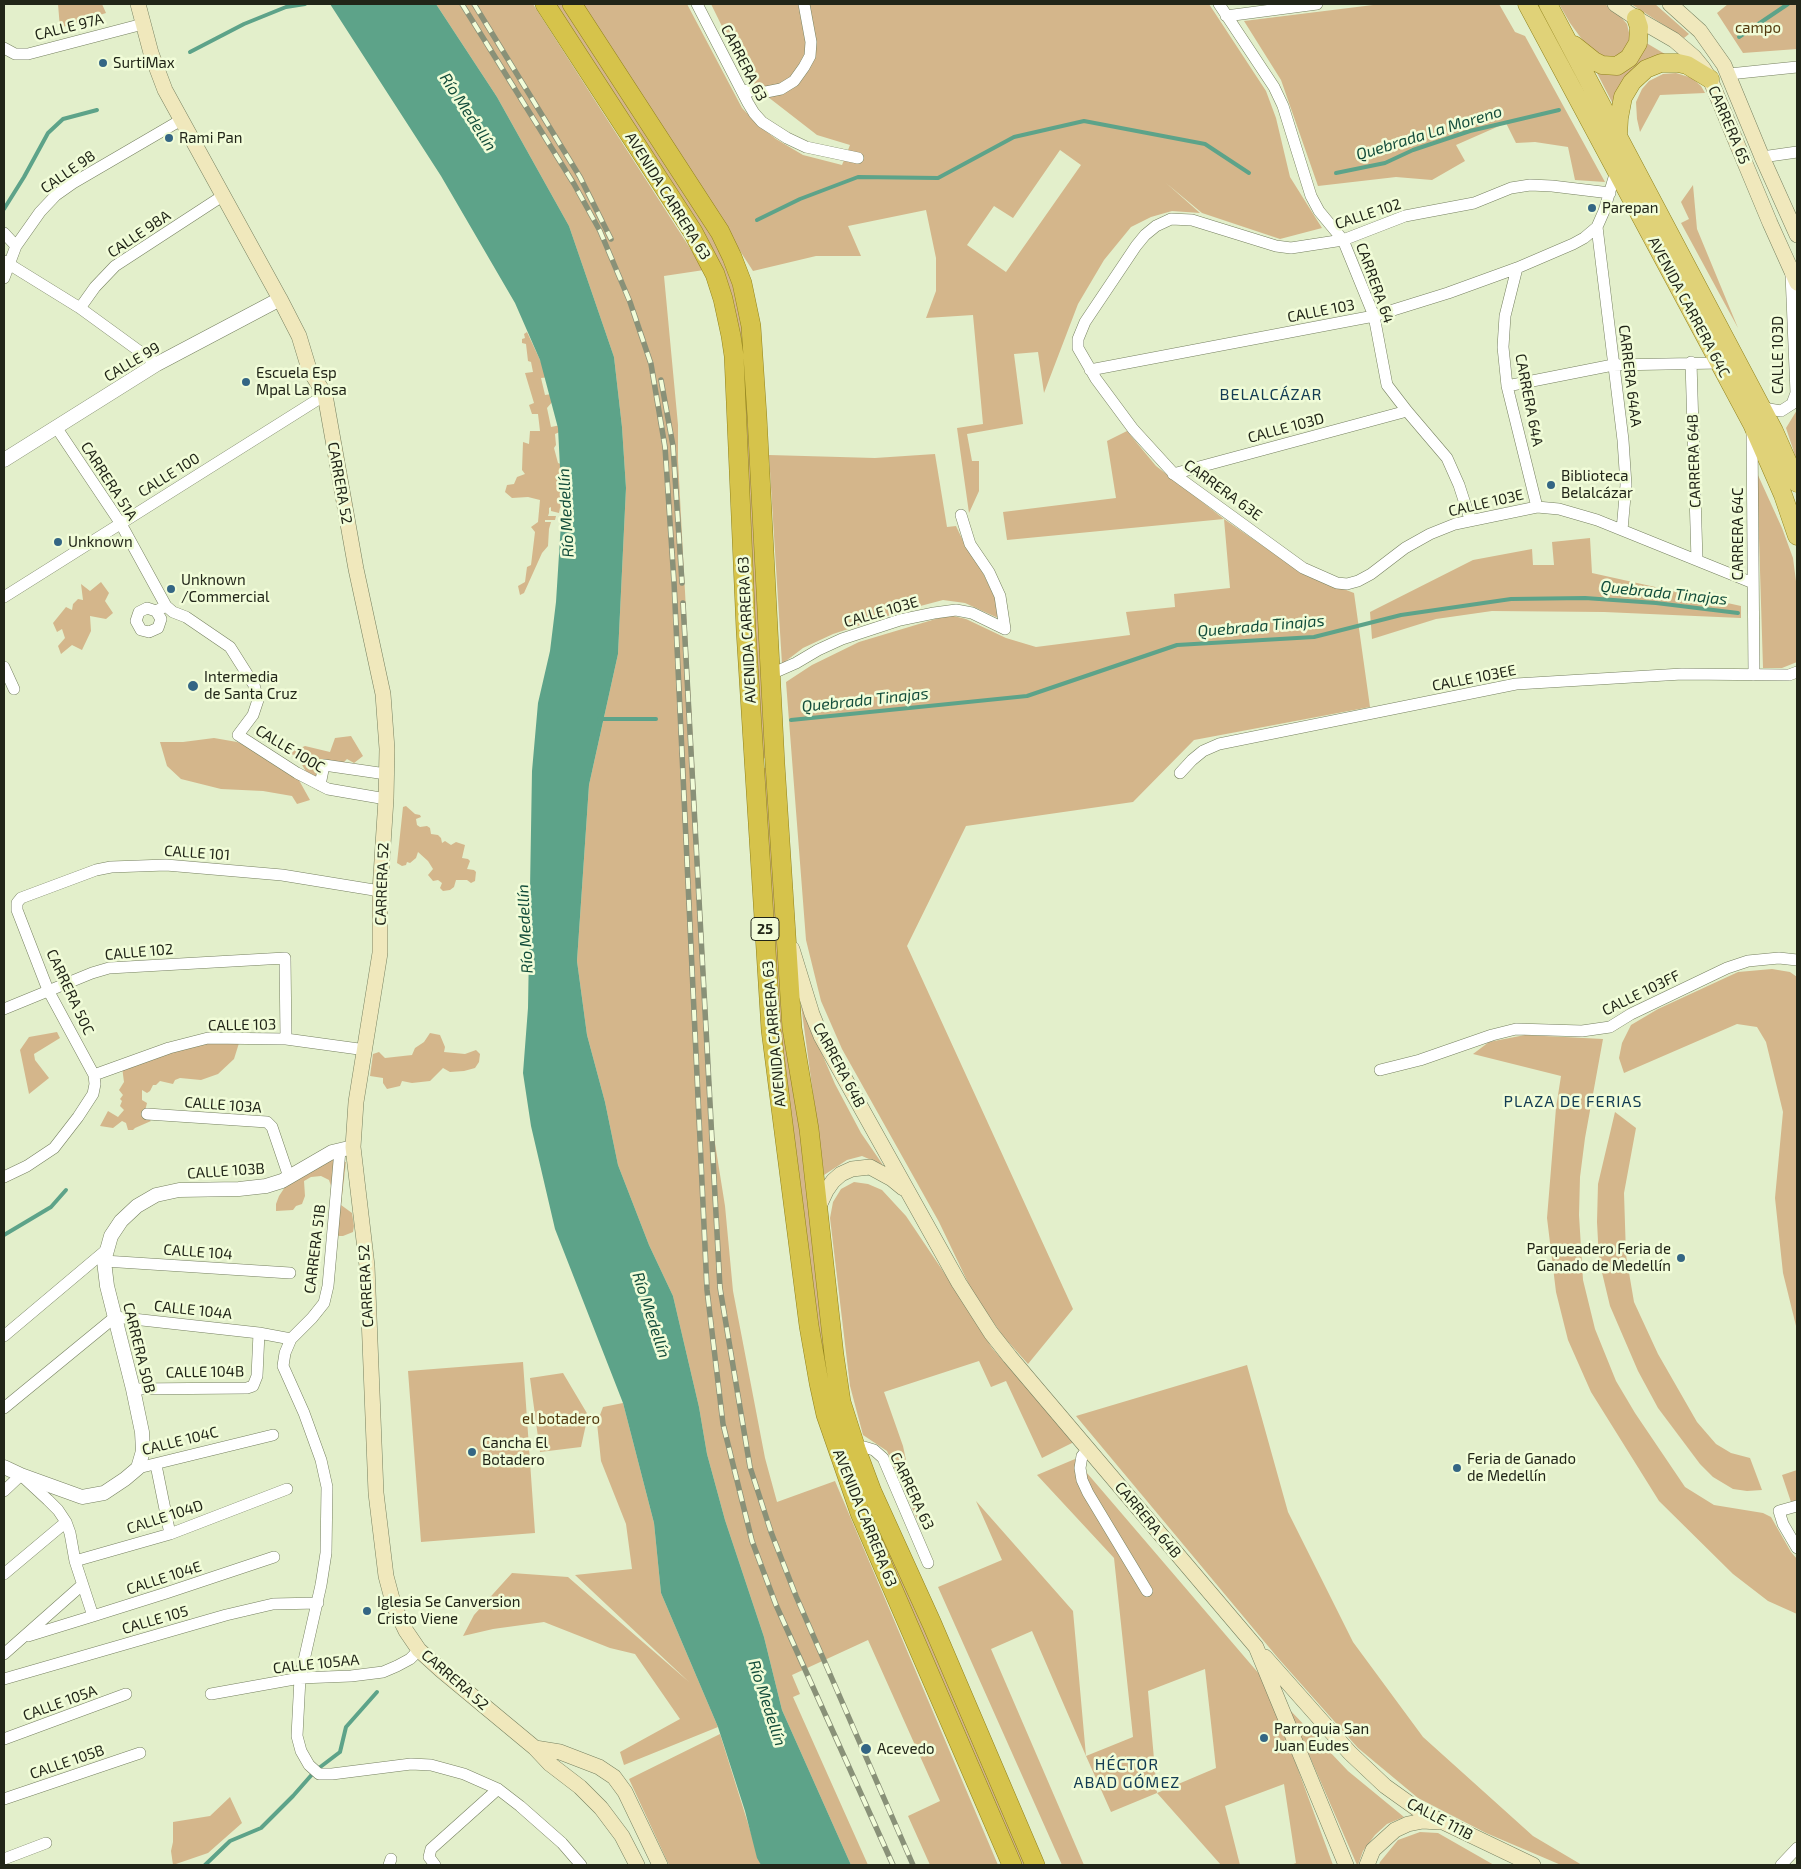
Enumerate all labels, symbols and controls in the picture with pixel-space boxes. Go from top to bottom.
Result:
street label: CALLE 97A [33,10,105,44]
park label: campo [1735,19,1781,37]
street label: CARRERA 63 [717,22,771,104]
place label: SurtiMax [113,54,175,72]
marker: SurtiMax [97,57,109,69]
water label: Río Medellín [436,69,500,155]
street label: CARRERA 65 [1704,83,1754,167]
water label: Quebrada La Moreno [1354,102,1504,164]
place label: Rami Pan [179,129,242,147]
street label: AVENIDA CARRERA 63 [621,129,715,263]
marker: Rami Pan [163,132,175,144]
street label: CALLE 98 [37,147,99,197]
street label: CALLE 102 [1333,195,1403,233]
place label: Parepan [1602,199,1659,217]
marker: Parepan [1586,202,1598,214]
street label: CALLE 98A [104,206,174,262]
street label: AVENIDA CARRERA 64C [1644,234,1734,380]
street label: CARRERA 64 [1352,240,1398,326]
street label: CALLE 103 [1286,296,1356,326]
street label: CALLE 103D [1769,316,1787,394]
street label: CARRERA 64AA [1615,324,1645,428]
street label: CALLE 99 [101,338,163,386]
street label: CARRERA 64A [1511,352,1547,448]
place label: Escuela Esp Mpal La Rosa [256,364,347,399]
marker: Escuela Esp Mpal La Rosa [240,376,252,388]
district label: BELALCÁZAR [1218,385,1324,405]
street label: CALLE 103D [1246,409,1326,447]
street label: CARRERA 64B [1683,414,1705,508]
street label: CARRERA 51A [77,438,141,524]
street label: CARRERA 52 [324,440,356,526]
street label: CALLE 100 [135,449,203,501]
street label: CARRERA 63E [1180,456,1266,524]
place label: Biblioteca Belalcázar [1561,467,1633,502]
water label: Río Medellín [554,468,578,558]
marker: Biblioteca Belalcázar [1545,479,1557,491]
street label: CALLE 103E [1447,486,1525,520]
street label: CARRERA 64C [1729,487,1747,581]
place label: Unknown [68,533,133,551]
marker: Unknown [52,536,64,548]
street label: AVENIDA CARRERA 63 [734,556,760,704]
place label: Unknown /Commercial [181,571,270,606]
water label: Quebrada Tinajas [1600,577,1728,609]
marker: Unknown /Commercial [165,583,177,595]
street label: CALLE 103E [842,593,920,631]
water label: Quebrada Tinajas [1197,611,1325,641]
street label: CALLE 103EE [1430,661,1518,695]
place label: Intermedia de Santa Cruz [204,668,297,703]
marker: Intermedia de Santa Cruz [186,679,200,693]
water label: Quebrada Tinajas [801,684,929,716]
street label: CALLE 100C [252,721,328,777]
street label: CALLE 101 [163,842,231,864]
street label: CARRERA 52 [372,842,392,926]
water label: Río Medellín [513,884,537,974]
road number: 25 [751,918,779,941]
street label: CALLE 102 [104,940,174,964]
street label: CARRERA 50C [42,946,98,1038]
street label: AVENIDA CARRERA 63 [759,960,789,1108]
street label: CALLE 103FF [1599,966,1683,1020]
street label: CALLE 103 [208,1015,276,1035]
street label: CARRERA 64B [809,1019,869,1111]
district label: PLAZA DE FERIAS [1502,1092,1644,1112]
street label: CALLE 103A [184,1093,262,1117]
street label: CALLE 103B [187,1159,265,1183]
street label: CARRERA 51B [301,1203,329,1295]
place label: Parqueadero Feria de Ganado de Medellín [1527,1240,1671,1275]
street label: CALLE 104 [163,1241,233,1263]
street label: CARRERA 52 [355,1244,377,1328]
marker: Parqueadero Feria de Ganado de Medellín [1675,1252,1687,1264]
water label: Río Medellín [628,1270,674,1360]
street label: CALLE 104A [153,1297,233,1323]
street label: CARRERA 50B [119,1301,159,1395]
street label: CALLE 104B [166,1362,244,1382]
park label: el botadero [522,1410,600,1428]
street label: CALLE 104C [140,1423,220,1459]
place label: Cancha El Botadero [482,1434,548,1469]
marker: Cancha El Botadero [466,1446,478,1458]
street label: AVENIDA CARRERA 63 [829,1446,901,1590]
street label: CARRERA 63 [886,1449,938,1533]
place label: Feria de Ganado de Medellín [1467,1450,1576,1485]
marker: Feria de Ganado de Medellín [1451,1462,1463,1474]
street label: CARRERA 64B [1111,1478,1185,1562]
street label: CALLE 104D [125,1496,205,1538]
street label: CALLE 104E [124,1557,204,1599]
place label: Iglesia Se Canversion Cristo Viene [377,1593,521,1628]
street label: CALLE 105 [120,1602,190,1638]
marker: Iglesia Se Canversion Cristo Viene [361,1605,373,1617]
street label: CARRERA 52 [418,1646,492,1714]
street label: CALLE 105AA [272,1651,360,1677]
water label: Río Medellín [744,1658,790,1748]
street label: CALLE 105A [21,1681,99,1725]
place label: Parroquia San Juan Eudes [1274,1720,1369,1755]
marker: Parroquia San Juan Eudes [1258,1732,1270,1744]
place label: Acevedo [877,1740,935,1758]
street label: CALLE 105B [27,1741,107,1783]
marker: Acevedo [859,1742,873,1756]
district label: HÉCTOR ABAD GÓMEZ [1072,1755,1182,1793]
street label: CALLE 111B [1404,1794,1476,1844]

